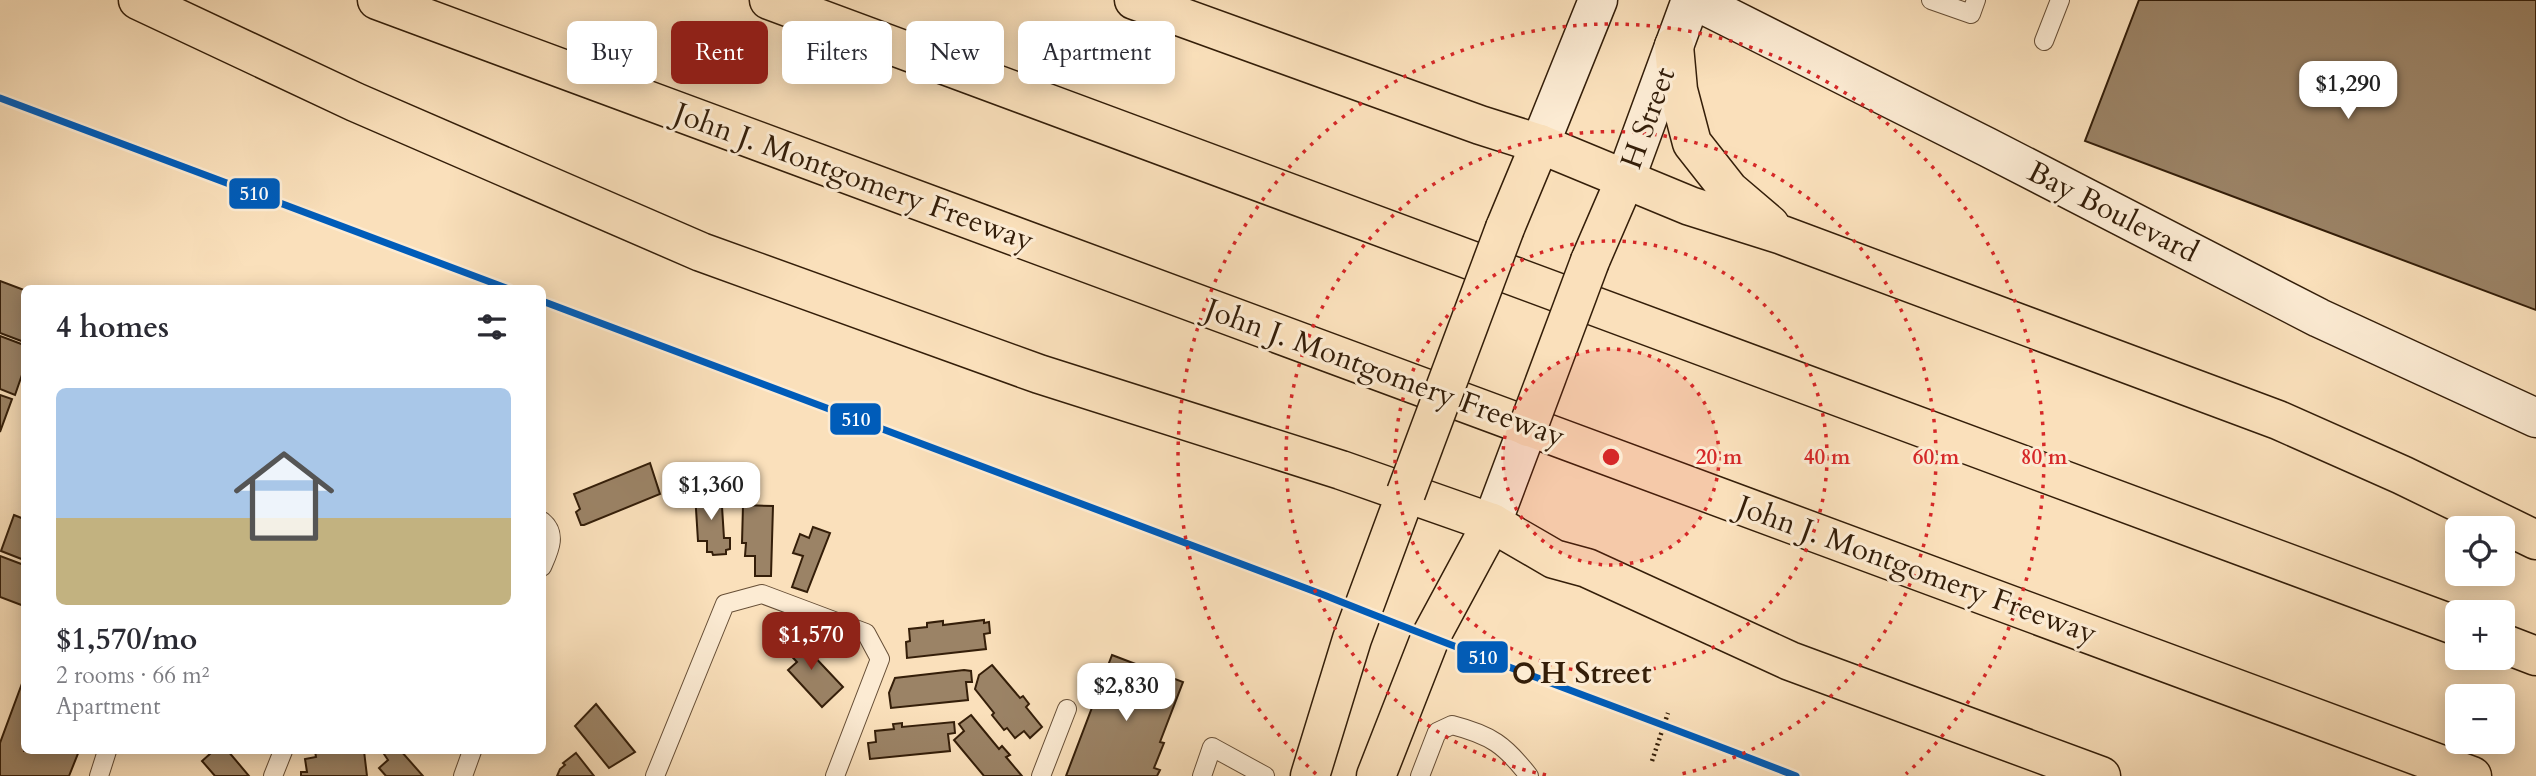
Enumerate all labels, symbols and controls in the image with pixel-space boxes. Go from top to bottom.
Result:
chip: Buy [567,21,657,84]
chip: Rent [671,21,768,84]
chip: Filters [782,21,892,84]
chip: New [906,21,1004,84]
chip: Apartment [1018,21,1175,84]
street label: H Street [1611,61,1685,174]
pin: $1,290 [2291,61,2405,121]
text: $1,290 [2315,68,2381,99]
street label: John J. Montgomery Freeway [665,91,1040,261]
street label: Bay Boulevard [2021,151,2205,273]
line badge: 510 [228,177,281,210]
text: 510 [239,181,269,207]
street label: John J. Montgomery Freeway [1196,287,1571,457]
text: 4 homes [56,307,169,348]
icon: filters [473,308,511,346]
line badge: 510 [829,402,882,436]
text: 510 [841,407,871,433]
icon: home [221,433,347,559]
text: 20 m [1696,443,1743,472]
text: 40 m [1804,443,1851,472]
text: 60 m [1913,443,1960,472]
text: 80 m [2021,443,2068,472]
centre of rings [1599,445,1623,469]
pin: $1,360 [654,462,768,522]
text: $1,360 [678,469,744,500]
street label: John J. Montgomery Freeway [1728,484,2103,654]
map controls [2445,516,2515,754]
button: locate [2445,516,2515,586]
button: + [2445,600,2515,670]
pin: $1,570 [754,612,868,672]
text: $1,570/mo [56,619,197,660]
text: $1,570 [778,619,844,650]
line badge: 510 [1456,640,1509,674]
text: 510 [1468,645,1498,671]
place label: H Street [1540,653,1652,694]
text: 2 rooms · 66 m² [56,660,209,691]
marker: H Street [1514,663,1534,683]
pin: $2,830 [1069,664,1183,723]
text: $2,830 [1093,670,1159,701]
button: − [2445,684,2515,754]
text: Apartment [56,691,160,722]

